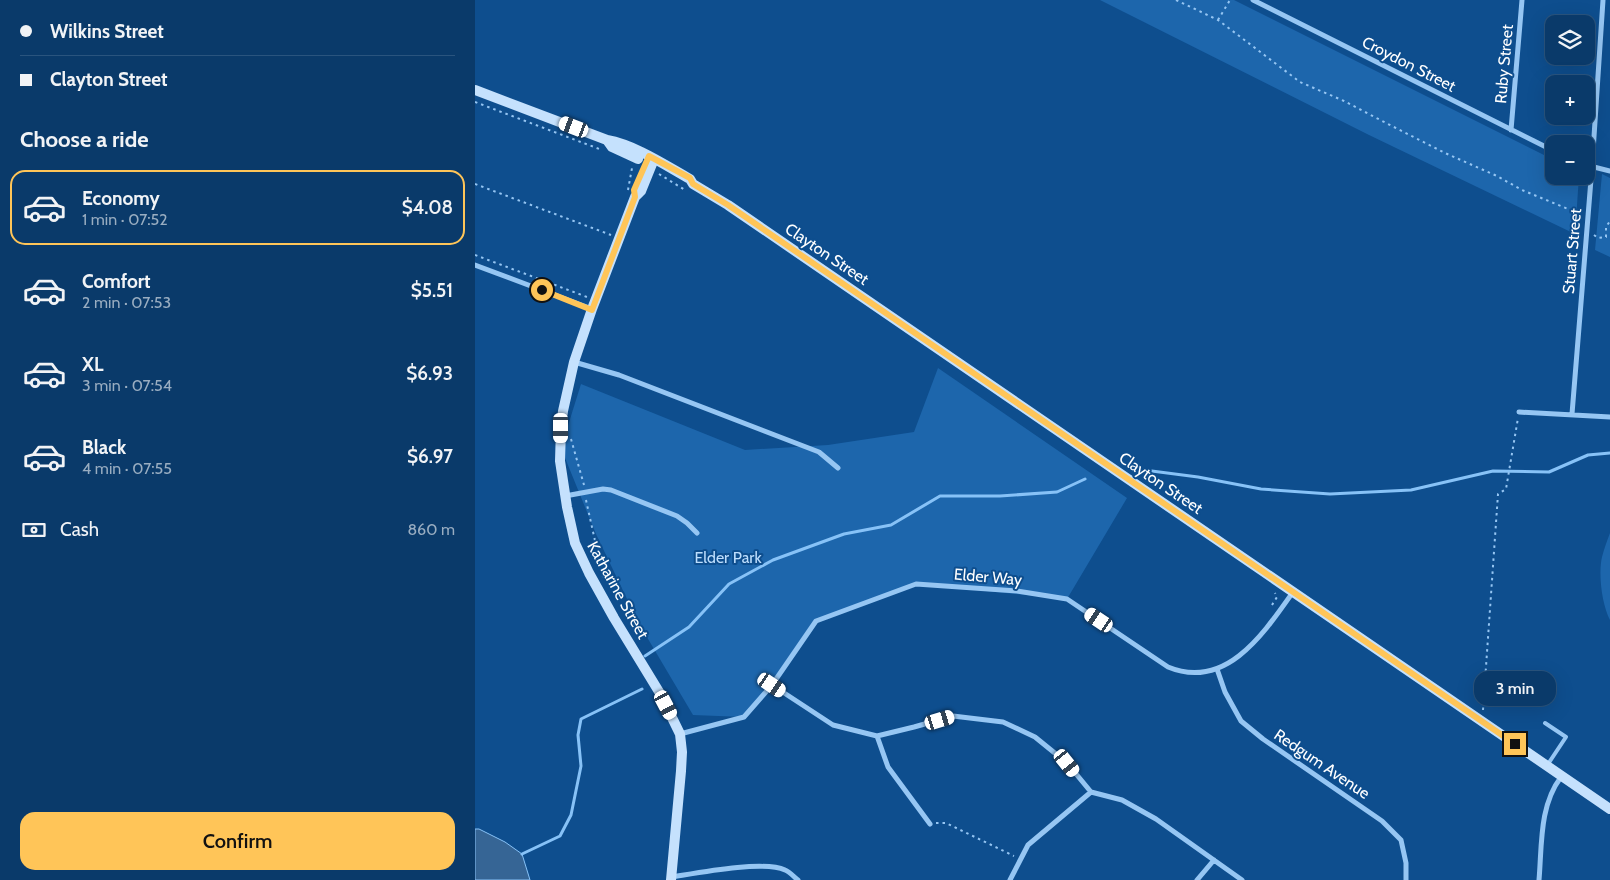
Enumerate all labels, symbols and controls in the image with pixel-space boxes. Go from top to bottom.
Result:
map controls [1545,15,1595,185]
button: layers [1545,15,1595,65]
text: Wilkins Street [50,20,164,43]
street label: Ruby Street [1491,23,1517,104]
street label: Croydon Street [1359,32,1460,96]
text: Clayton Street [50,68,168,91]
button: + [1545,75,1595,125]
car [557,115,590,139]
text: Choose a ride [20,126,149,153]
button: − [1545,135,1595,185]
icon: car [22,185,67,230]
text: Economy [82,187,160,210]
text: $4.08 [402,196,453,219]
street label: Stuart Street [1559,207,1585,295]
text: 1 min · 07:52 [82,210,168,229]
street label: Clayton Street [782,219,873,289]
icon: car [22,268,67,313]
text: Comfort [82,270,151,293]
text: $5.51 [411,279,453,302]
route start [531,279,553,301]
text: 2 min · 07:53 [82,293,171,312]
icon: car [22,351,67,396]
text: XL [82,353,103,376]
text: $6.93 [406,362,453,385]
text: 3 min · 07:54 [82,376,172,395]
car [553,413,568,443]
icon: car [22,434,67,479]
text: Black [82,436,126,459]
text: $6.97 [407,445,453,468]
street label: Clayton Street [1116,448,1207,518]
text: 4 min · 07:55 [82,459,172,478]
icon: cash [20,516,48,544]
text: Cash [60,518,99,541]
text: 860 m [407,520,455,539]
street label: Katharine Street [583,538,653,643]
park label: Elder Park [694,548,762,567]
street label: Elder Way [953,565,1023,589]
car [1082,605,1115,635]
car [755,670,788,700]
callout: 3 min [1474,672,1556,706]
text: 3 min [1496,679,1534,698]
car [652,688,679,722]
car [923,708,956,732]
street label: Redgum Avenue [1271,725,1373,803]
route end [1504,733,1526,755]
car [1051,747,1082,779]
button: Confirm [20,812,455,870]

